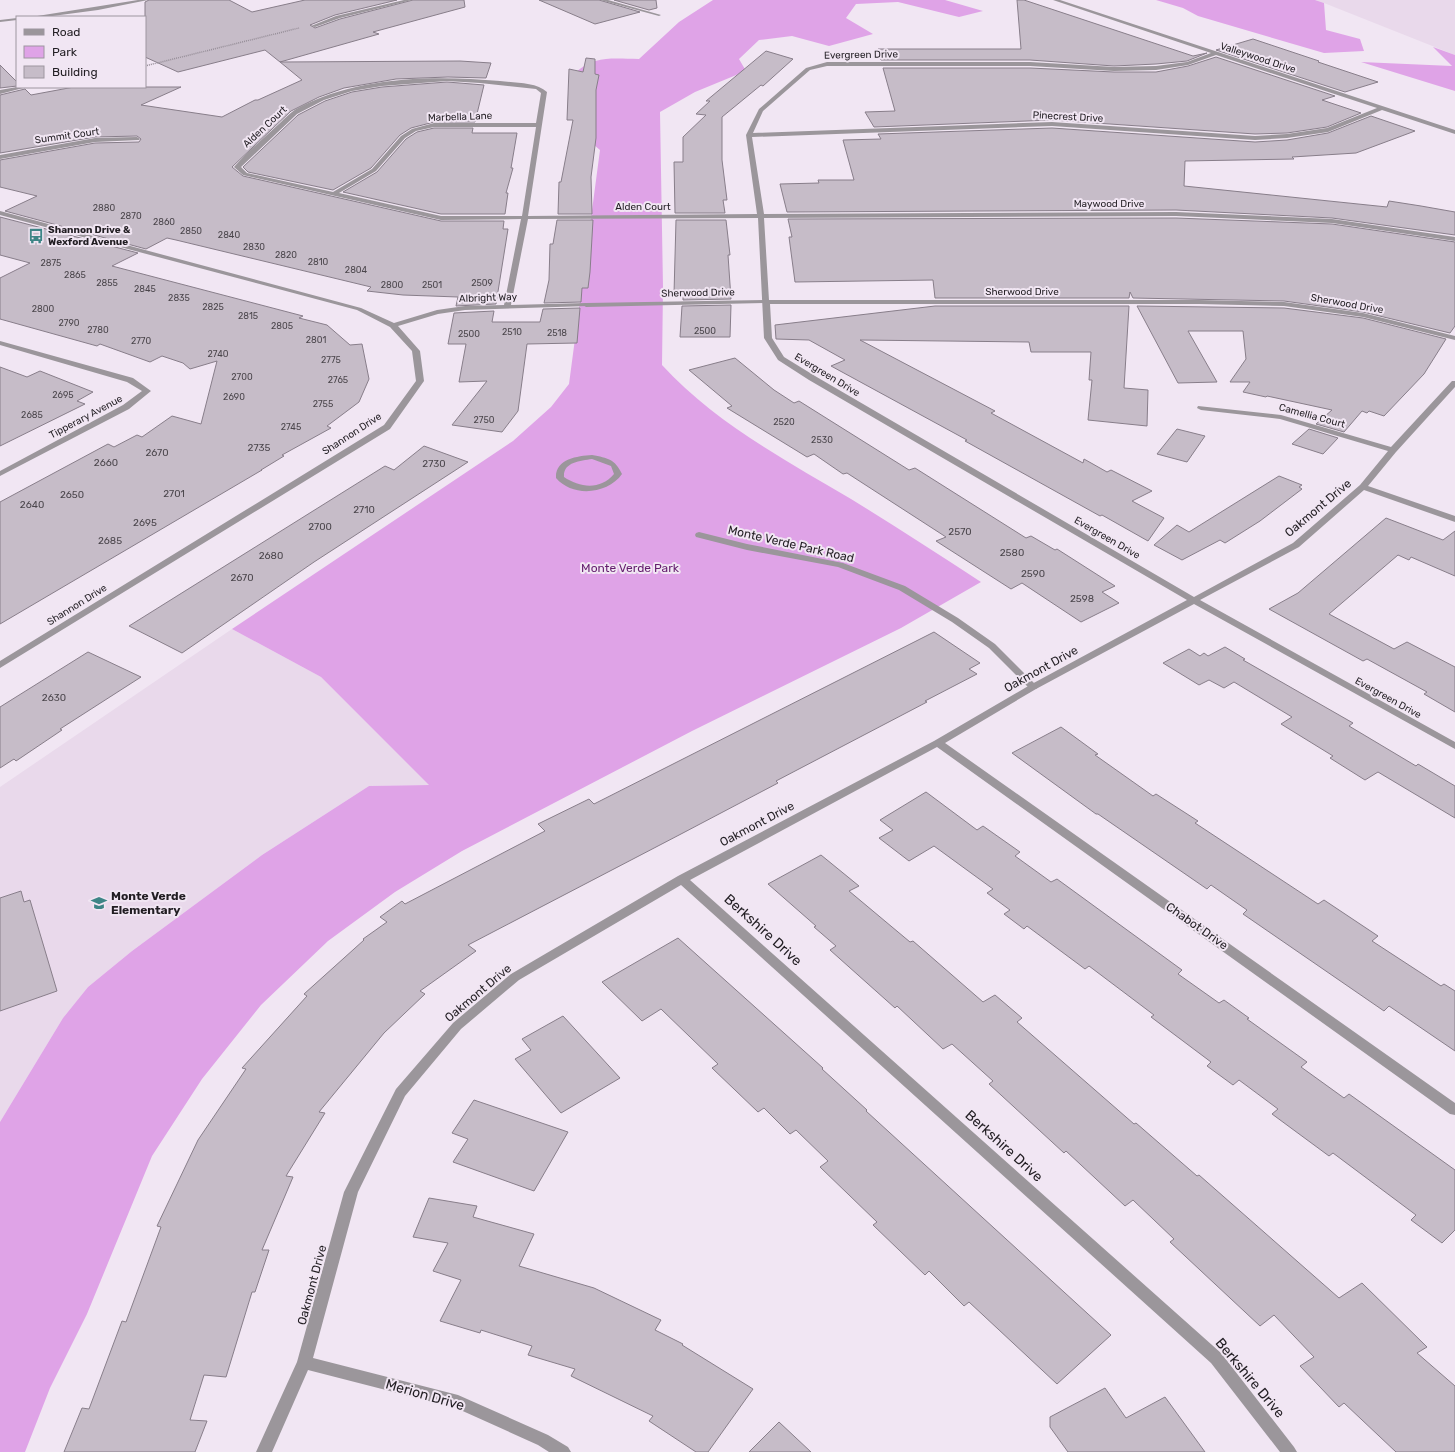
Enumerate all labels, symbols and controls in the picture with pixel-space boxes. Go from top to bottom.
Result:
legend [16,16,146,88]
text: Road [52,25,80,39]
street label: Valleywood Drive [1219,40,1298,76]
text: Park [52,45,78,59]
street label: Evergreen Drive [824,48,899,62]
text: Building [52,65,98,79]
street label: Alden Court [241,104,289,150]
street label: Pinecrest Drive [1032,109,1104,125]
street label: Marbella Lane [428,110,493,124]
street label: Summit Court [34,126,100,146]
street label: Maywood Drive [1074,198,1145,210]
street label: Alden Court [615,201,671,213]
house number: 2880 [93,203,116,213]
house number: 2870 [120,211,142,221]
house number: 2860 [153,217,175,227]
place label: Shannon Drive & Wexford Avenue [48,224,131,248]
house number: 2850 [180,226,202,236]
bus stop icon: Shannon Drive & Wexford Avenue [27,227,45,245]
house number: 2840 [218,230,240,240]
house number: 2830 [243,242,265,252]
house number: 2820 [275,250,297,260]
house number: 2810 [308,257,329,267]
house number: 2875 [41,258,61,268]
house number: 2804 [345,265,368,275]
house number: 2865 [64,270,86,280]
house number: 2855 [96,278,118,288]
house number: 2509 [471,278,493,288]
house number: 2800 [381,280,404,290]
house number: 2501 [422,280,442,290]
house number: 2845 [134,284,156,294]
street label: Sherwood Drive [661,286,735,300]
street label: Sherwood Drive [985,286,1059,298]
street label: Albright Way [459,291,518,305]
street label: Sherwood Drive [1310,292,1385,316]
house number: 2835 [168,293,190,303]
house number: 2825 [202,302,224,312]
house number: 2800 [32,304,55,314]
house number: 2815 [238,311,258,321]
house number: 2790 [59,318,80,328]
house number: 2805 [271,321,293,331]
house number: 2780 [87,325,109,335]
house number: 2500 [694,326,716,336]
house number: 2510 [502,327,522,337]
house number: 2518 [547,328,567,338]
house number: 2500 [458,329,480,339]
house number: 2801 [306,335,326,345]
house number: 2770 [131,336,151,346]
house number: 2740 [208,349,229,359]
street label: Evergreen Drive [792,351,862,399]
house number: 2775 [321,355,341,365]
house number: 2700 [231,372,253,382]
house number: 2765 [328,375,348,385]
house number: 2695 [52,390,74,400]
street label: Tipperary Avenue [47,392,125,441]
house number: 2690 [223,392,245,402]
house number: 2755 [313,399,333,409]
street label: Camellia Court [1278,401,1346,431]
house number: 2685 [21,410,43,420]
street label: Shannon Drive [320,410,384,458]
house number: 2750 [474,415,495,425]
house number: 2520 [773,417,795,427]
house number: 2745 [281,422,301,432]
house number: 2530 [811,435,833,445]
house number: 2735 [248,442,271,454]
house number: 2670 [145,447,169,459]
house number: 2660 [94,457,118,469]
house number: 2730 [422,458,446,470]
street label: Oakmont Drive [1282,476,1354,540]
house number: 2701 [163,488,185,500]
house number: 2650 [60,489,84,501]
house number: 2640 [20,499,44,511]
house number: 2710 [353,504,375,516]
street label: Evergreen Drive [1072,514,1142,562]
house number: 2695 [133,517,157,529]
house number: 2700 [308,521,332,533]
street label: Monte Verde Park Road [727,523,855,565]
house number: 2570 [948,526,972,538]
house number: 2685 [98,535,122,547]
house number: 2580 [1000,547,1024,559]
house number: 2680 [259,550,283,562]
park label: Monte Verde Park [581,561,680,575]
house number: 2590 [1021,568,1045,580]
house number: 2670 [230,572,254,584]
street label: Shannon Drive [45,582,109,628]
house number: 2598 [1070,593,1094,605]
street label: Oakmont Drive [1002,643,1081,695]
street label: Evergreen Drive [1353,675,1424,721]
house number: 2630 [42,692,66,704]
street label: Oakmont Drive [717,798,797,849]
place label: Monte Verde Elementary [111,889,186,917]
street label: Berkshire Drive [721,891,806,969]
school or university icon: Monte Verde Elementary [90,894,108,912]
street label: Chabot Drive [1163,900,1231,953]
street label: Oakmont Drive [442,961,514,1025]
street label: Berkshire Drive [962,1107,1047,1185]
street label: Oakmont Drive [295,1243,329,1327]
street label: Berkshire Drive [1212,1335,1288,1421]
street label: Merion Drive [384,1376,467,1414]

